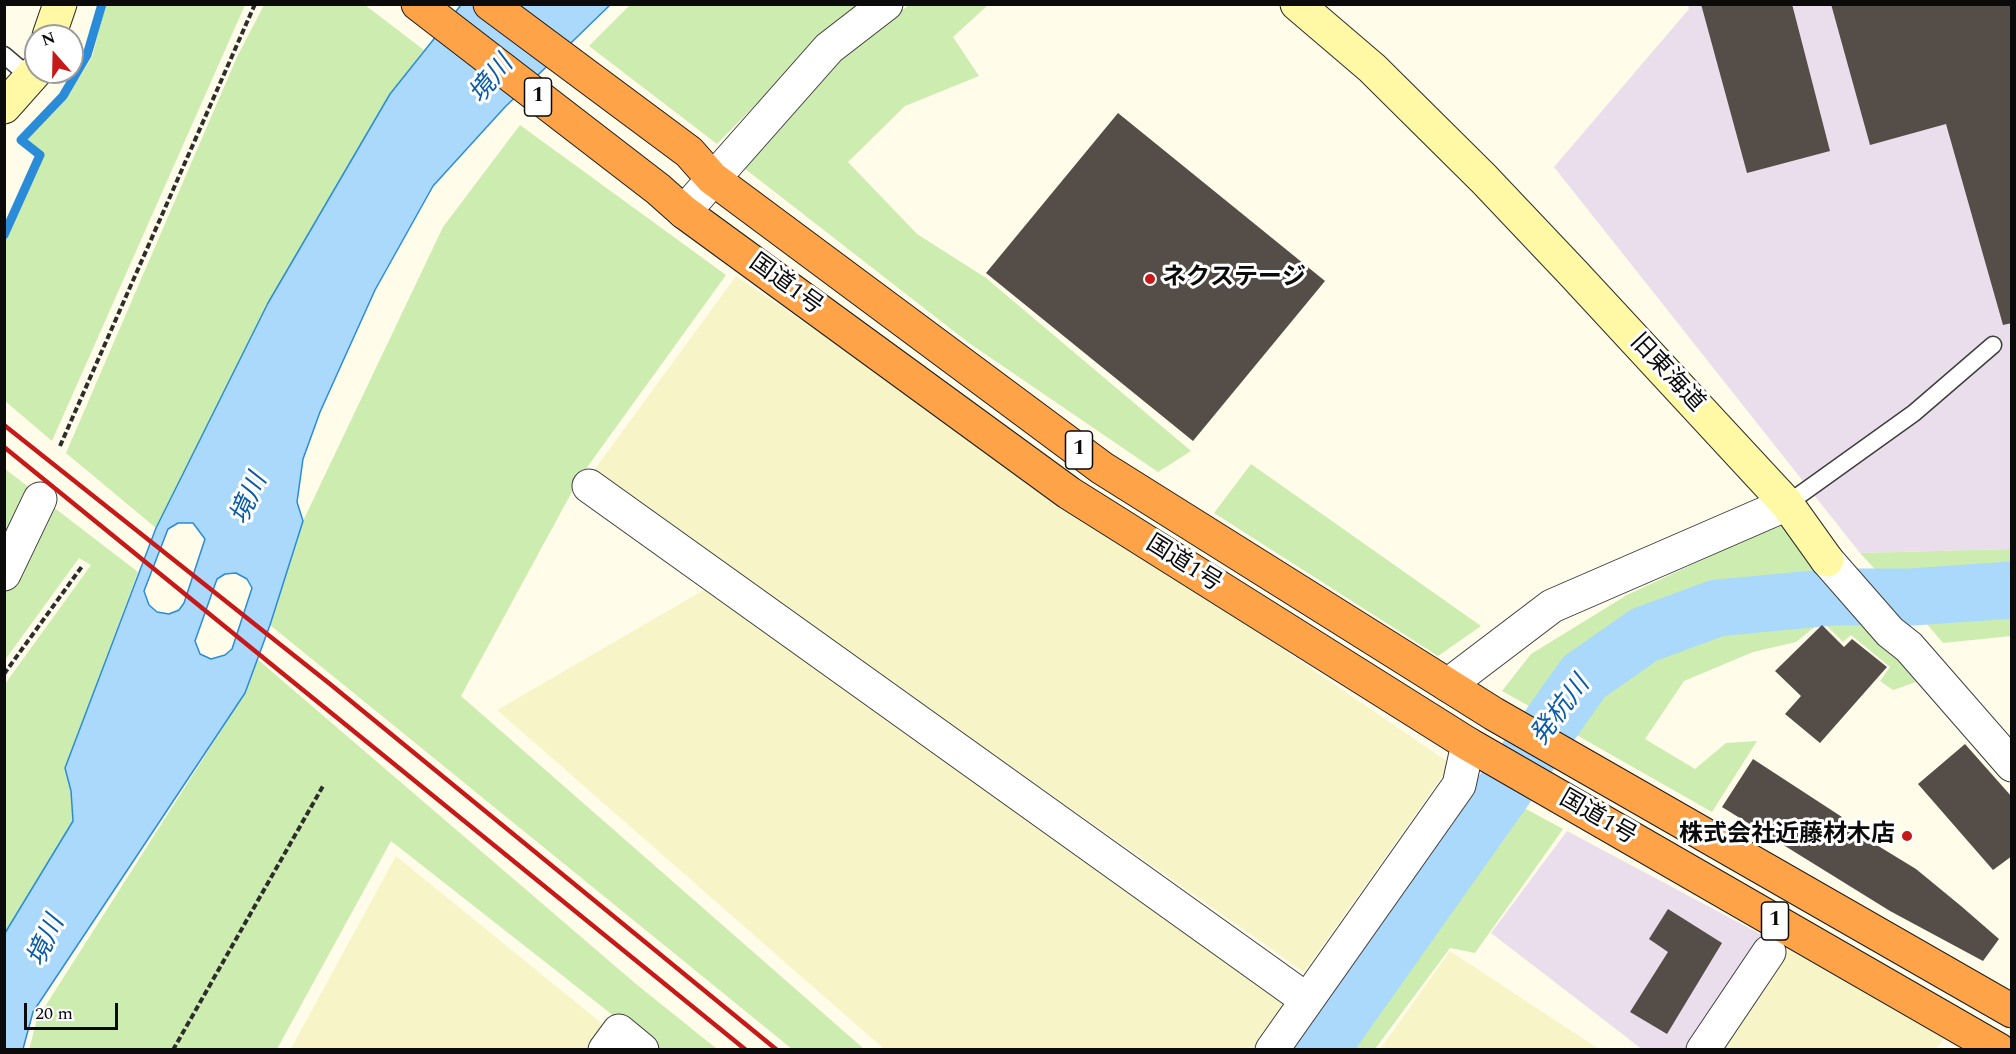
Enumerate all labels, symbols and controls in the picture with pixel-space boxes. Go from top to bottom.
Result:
north arrow [24,24,84,84]
text: N [38,25,59,52]
water label: 境川 [465,51,521,111]
road number: 1 [524,78,552,116]
street label: 国道1号 [743,250,827,322]
place label: ネクステージ [1162,265,1306,293]
marker: ネクステージ [1143,272,1157,286]
street label: 旧東海道 [1623,329,1709,419]
road number: 1 [1066,431,1092,469]
water label: 境川 [226,470,276,530]
street label: 国道1号 [1140,531,1226,599]
water label: 発杭川 [1526,671,1598,753]
street label: 国道1号 [1553,786,1641,852]
place label: 株式会社近藤材木店 [1679,822,1895,850]
marker: 株式会社近藤材木店 [1900,829,1914,843]
road number: 1 [1762,902,1788,940]
water label: 境川 [23,912,73,972]
scale bar [27,991,122,1029]
text: 20 m [35,1000,73,1027]

